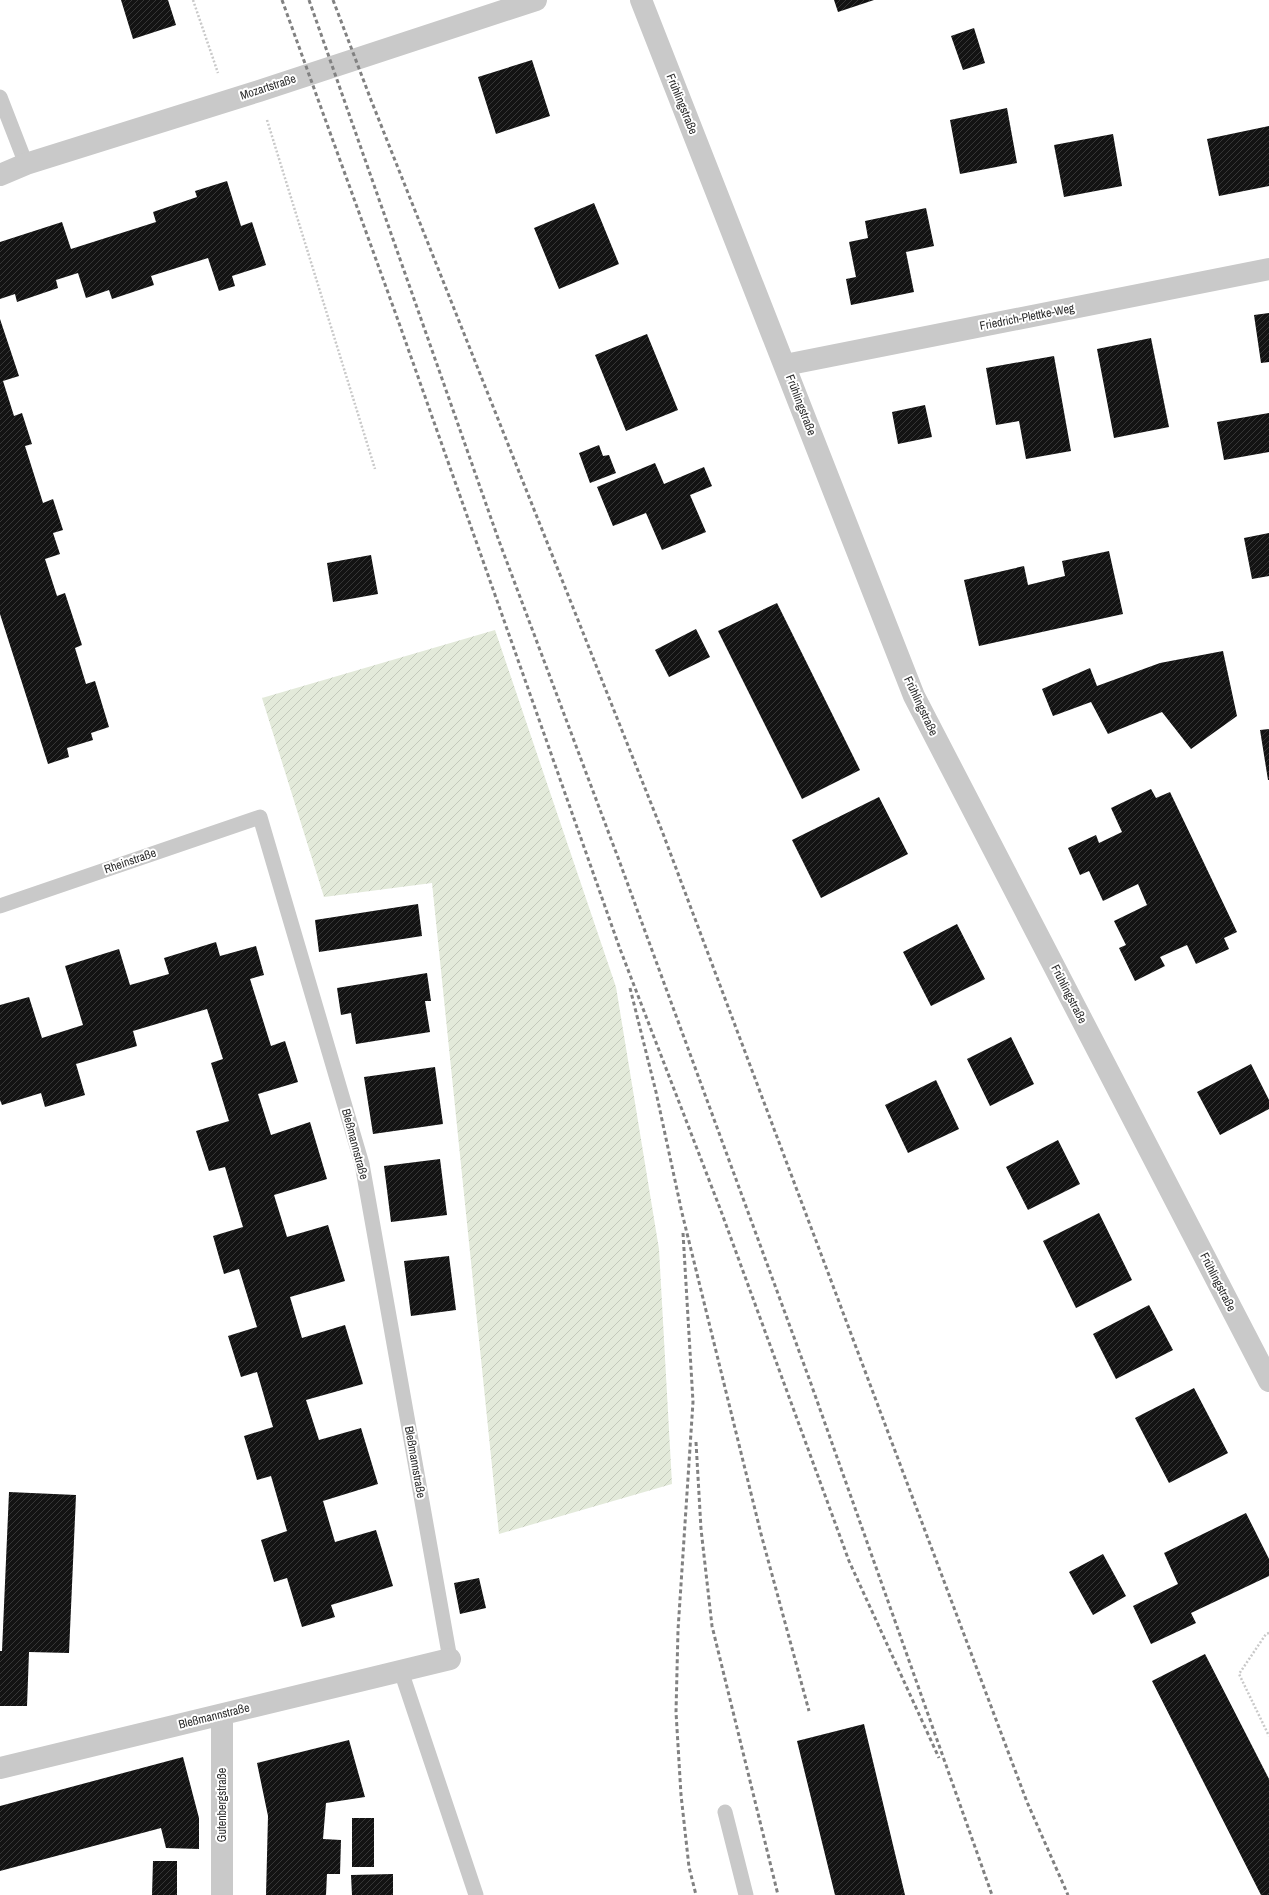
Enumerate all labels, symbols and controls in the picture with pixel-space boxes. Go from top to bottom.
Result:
street label: Mozartstraße [238,70,298,104]
street label: Frühlingstraße [663,71,701,137]
street label: Friedrich-Plettke-Weg [978,300,1076,334]
street label: Frühlingstraße [782,372,820,438]
street label: Frühlingstraße [900,674,942,738]
street label: Rheinstraße [102,845,158,877]
street label: Frühlingstraße [1047,962,1091,1026]
street label: Bleßmannstraße [338,1107,372,1181]
street label: Frühlingstraße [1196,1250,1240,1314]
street label: Bleßmannstraße [401,1425,429,1499]
street label: Bleßmannstraße [177,1699,251,1733]
street label: Gutenbergstraße [214,1768,230,1842]

